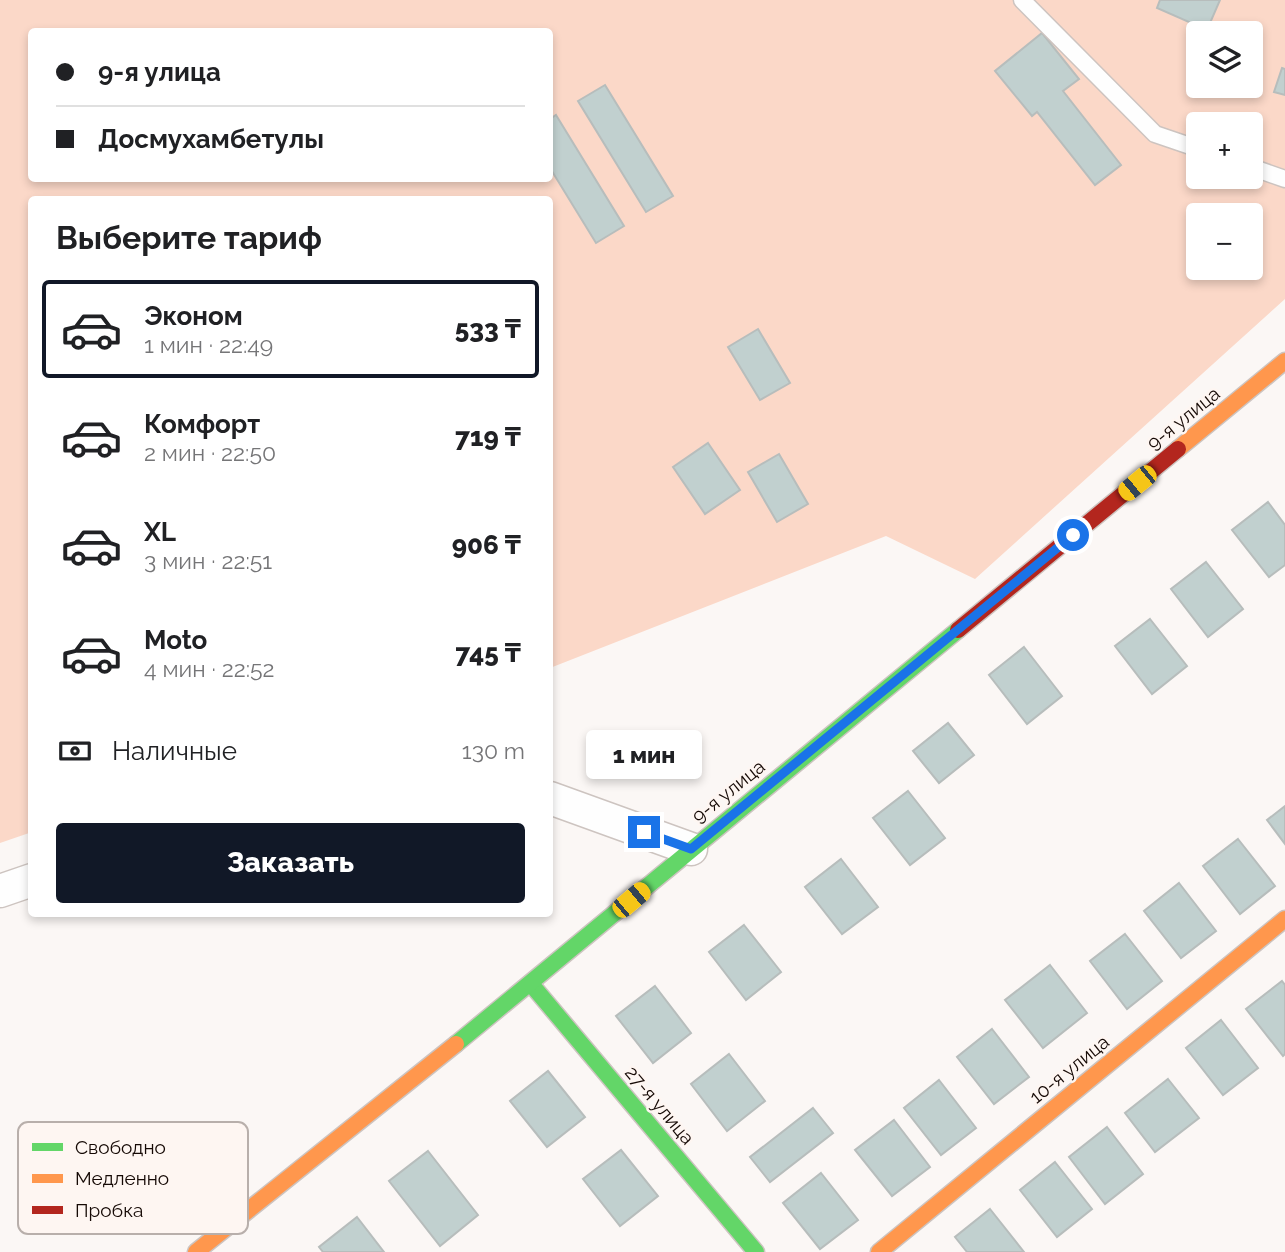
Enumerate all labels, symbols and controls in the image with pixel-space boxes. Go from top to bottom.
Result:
map controls [1186,21,1263,280]
button: layers [1186,21,1263,98]
text: 9-я улица [98,57,221,87]
button: + [1186,112,1263,189]
text: Досмухамбетулы [98,124,324,154]
button: − [1186,203,1263,280]
text: Выберите тариф [56,219,322,256]
icon: car [60,298,123,361]
text: Эконом [144,301,243,331]
text: 533 ₸ [455,314,521,344]
text: 1 мин · 22:49 [144,331,273,358]
street label: 9-я улица [1142,382,1224,454]
icon: car [60,406,123,469]
text: Комфорт [144,409,260,439]
text: 719 ₸ [455,422,521,452]
text: 2 мин · 22:50 [144,439,276,466]
car [1115,462,1160,504]
icon: car [60,514,123,577]
text: XL [144,517,176,547]
route start [1057,519,1089,551]
text: 906 ₸ [452,530,521,560]
text: 3 мин · 22:51 [144,547,272,574]
icon: car [60,622,123,685]
text: Moto [144,625,207,655]
text: 745 ₸ [455,638,521,668]
text: 4 мин · 22:52 [144,655,275,682]
callout: 1 мин [586,730,702,780]
icon: cash [56,732,94,770]
text: Наличные [112,736,237,766]
text: 130 m [462,737,525,764]
text: 1 мин [613,741,675,768]
street label: 9-я улица [687,755,769,827]
route end [628,816,660,848]
button: Заказать [56,823,525,903]
car [609,878,654,922]
street label: 10-я улица [1025,1030,1113,1108]
street label: 27-я улица [621,1061,699,1149]
legend [18,1122,248,1234]
text: Свободно [75,1136,166,1158]
text: Медленно [75,1167,169,1189]
text: Пробка [75,1199,143,1221]

